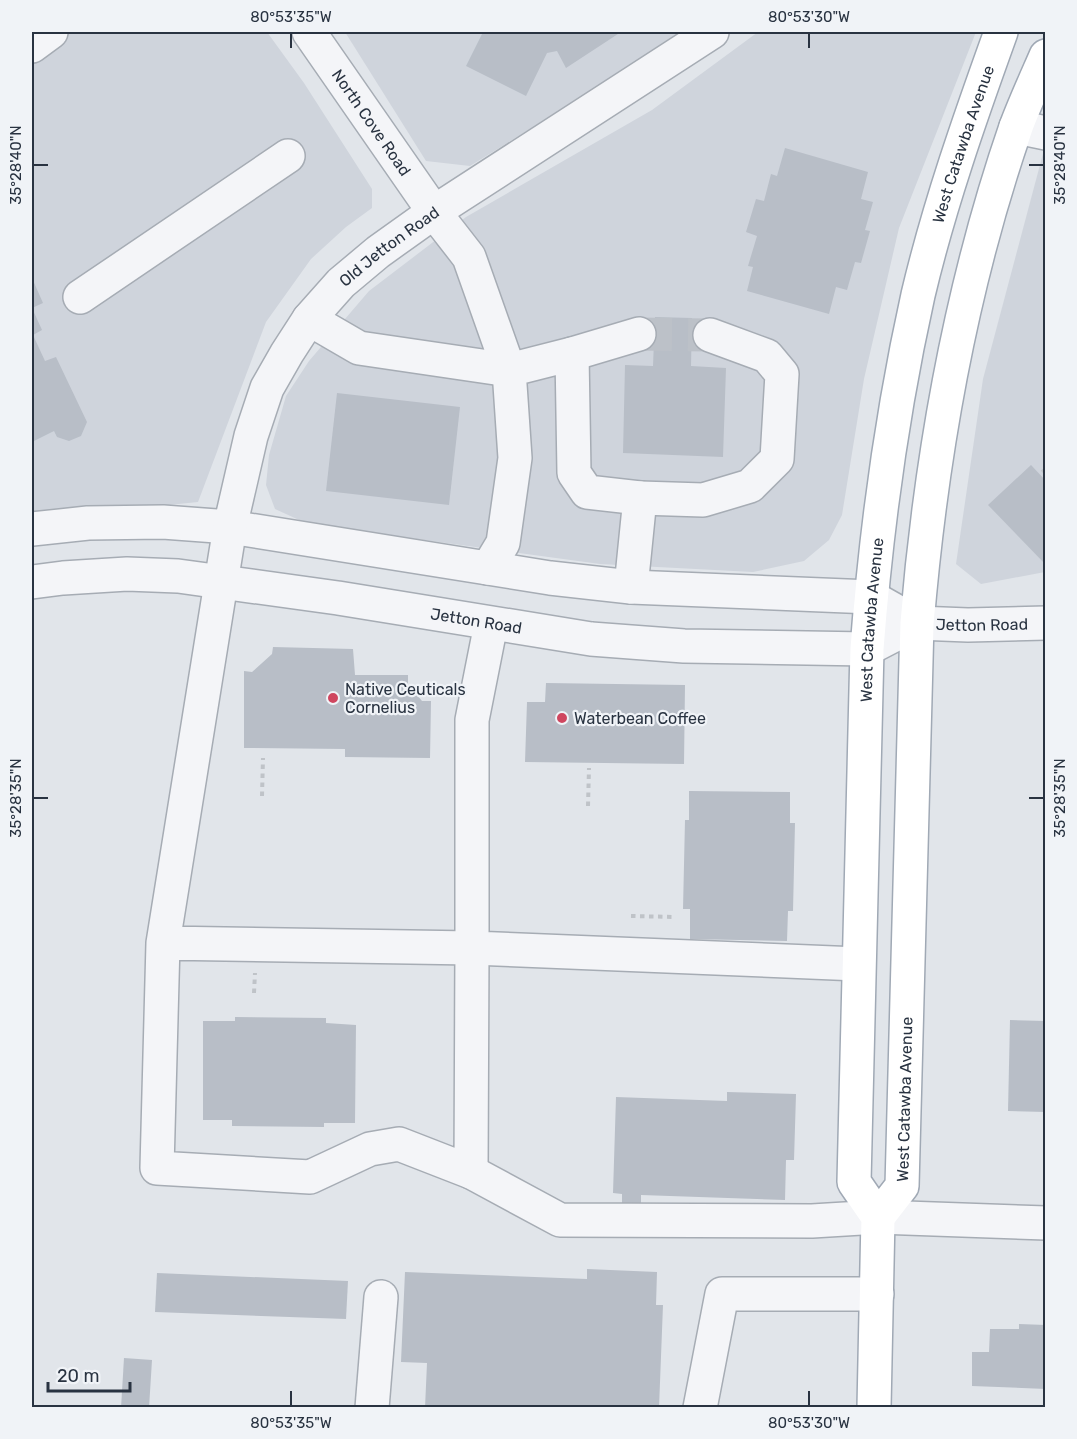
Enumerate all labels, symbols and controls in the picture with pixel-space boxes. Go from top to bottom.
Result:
text: 80°53'35"W [250,8,332,26]
text: 80°53'30"W [768,8,850,26]
street label: West Catawba Avenue [929,63,998,225]
street label: North Cove Road [328,66,415,180]
text: 35°28'40"N [7,125,25,205]
text: 35°28'40"N [1051,125,1069,205]
street label: Old Jetton Road [335,203,443,291]
street label: West Catawba Avenue [857,537,888,702]
street label: Jetton Road [429,604,523,638]
street label: Jetton Road [935,614,1028,635]
place label: Native Ceuticals Cornelius [345,680,466,717]
marker: Native Ceuticals Cornelius [326,691,340,705]
place label: Waterbean Coffee [574,709,706,728]
marker: Waterbean Coffee [555,711,569,725]
text: 35°28'35"N [7,758,25,838]
text: 35°28'35"N [1051,758,1069,838]
street label: West Catawba Avenue [893,1016,917,1182]
scale bar [48,1355,130,1393]
text: 20 m [57,1365,99,1387]
text: 80°53'35"W [250,1414,332,1432]
text: 80°53'30"W [768,1414,850,1432]

